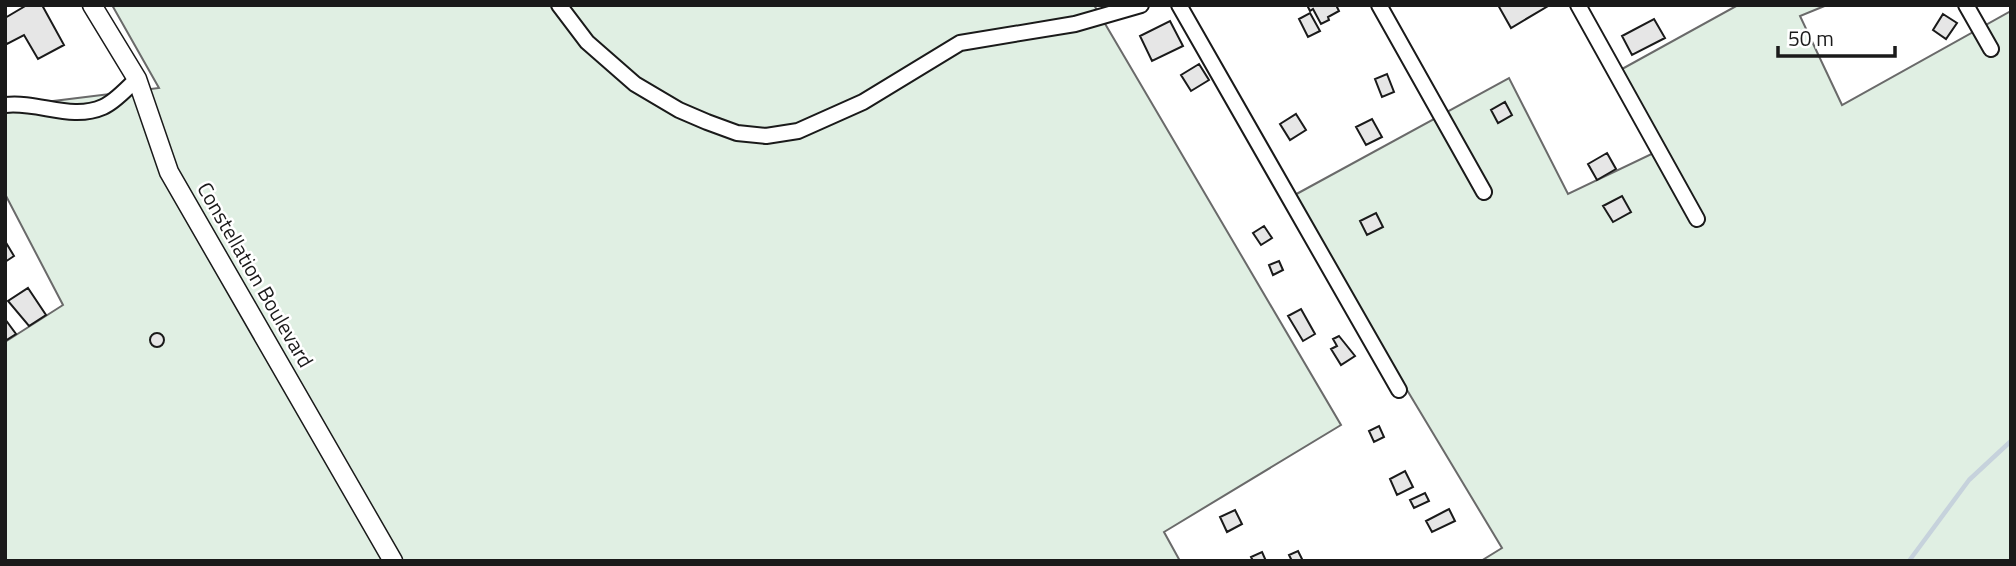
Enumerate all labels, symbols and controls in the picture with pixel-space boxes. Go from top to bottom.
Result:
scale bar [1778,14,1895,58]
text: 50 m [1788,22,1834,54]
street label: Constellation Boulevard [190,176,322,373]

